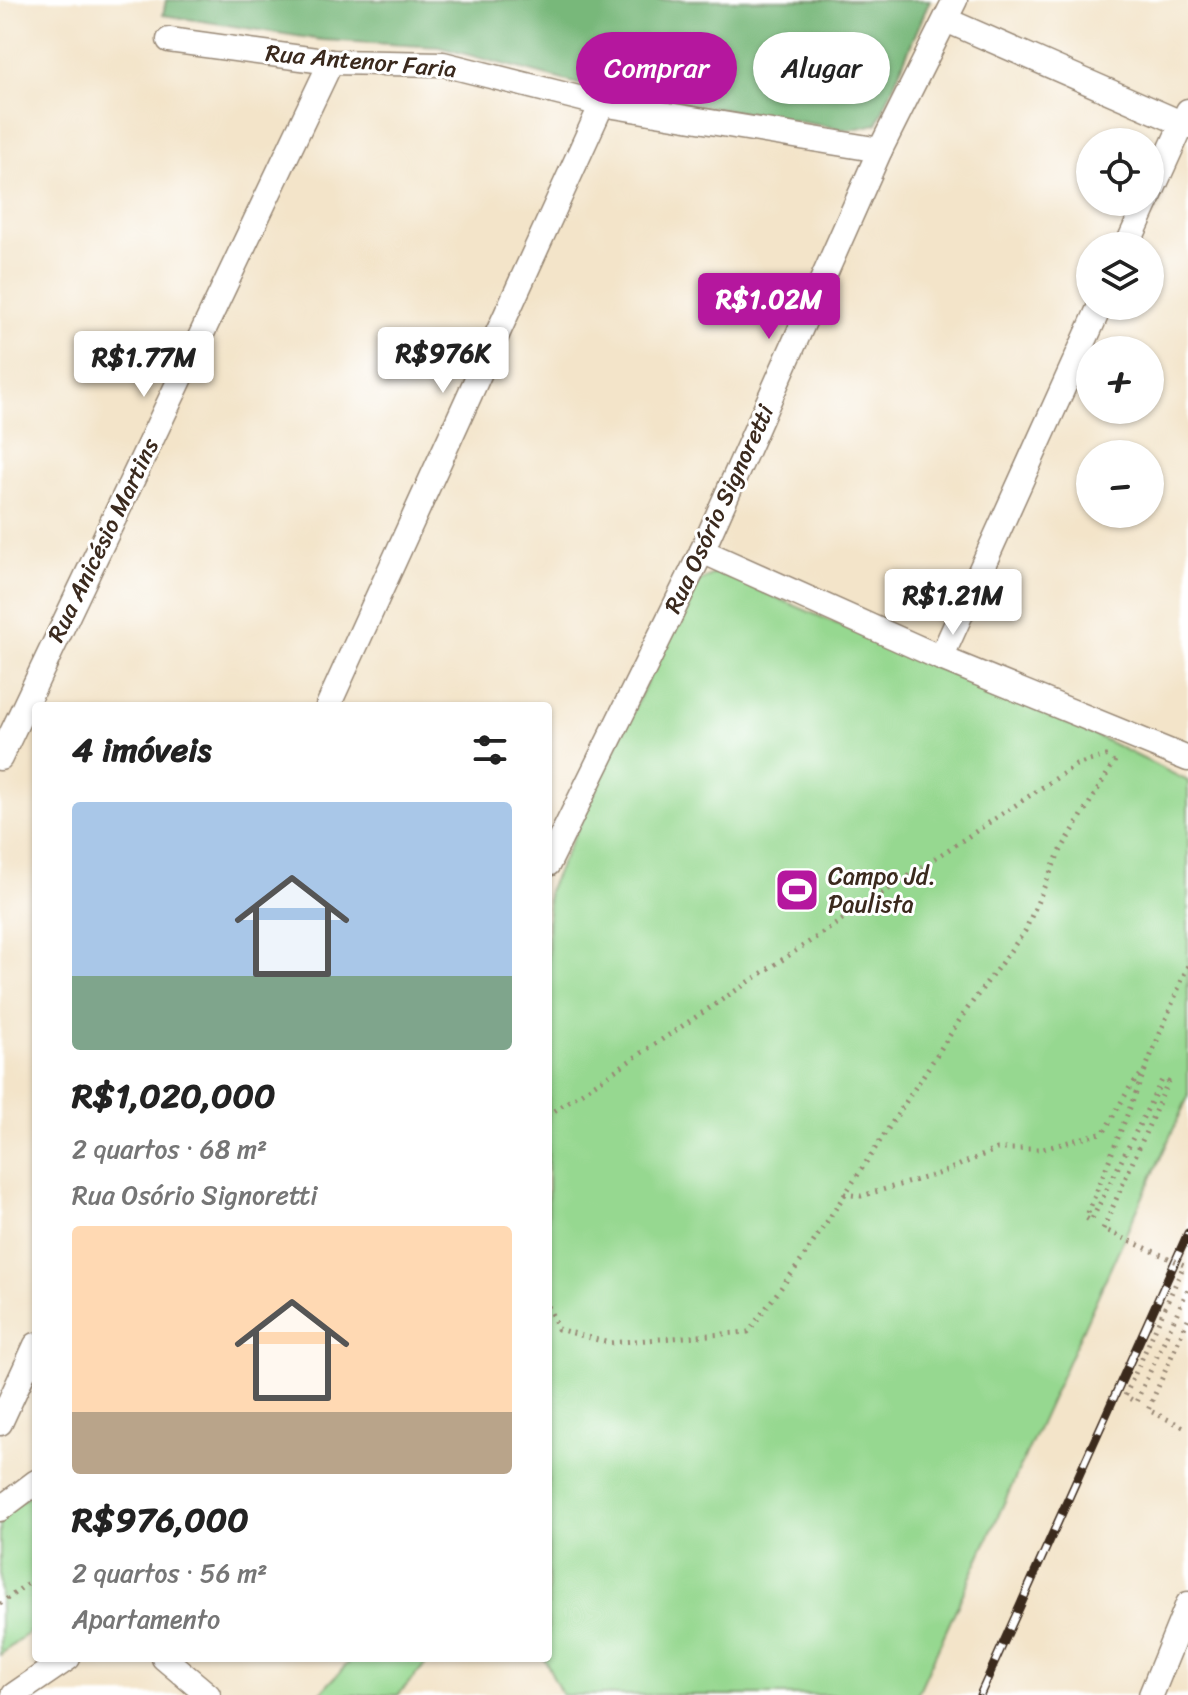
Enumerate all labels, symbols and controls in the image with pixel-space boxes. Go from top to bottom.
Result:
street label: Rua Antenor Faria [264,32,458,90]
chip: Comprar [576,32,737,104]
chip: Alugar [753,32,890,104]
map controls [1076,128,1164,528]
button: locate [1076,128,1164,216]
button: layers [1076,232,1164,320]
pin: R$1.02M [695,273,843,341]
text: R$1.02M [716,276,822,322]
pin: R$976K [378,327,508,395]
text: R$976K [396,330,490,376]
pin: R$1.77M [70,331,218,399]
text: R$1.77M [92,334,196,380]
button: + [1076,336,1164,424]
street label: Rua Osório Signoretti [652,396,787,621]
street label: Rua Anicésio Martins [35,430,171,649]
button: − [1076,440,1164,528]
pin: R$1.21M [879,569,1027,637]
text: R$1.21M [903,572,1003,618]
text: 4 imóveis [72,720,211,780]
icon: filters [468,728,512,772]
icon: home [220,854,364,998]
place label: Campo Jd. Paulista [828,855,936,925]
sports icon: Campo Jd. Paulista [773,866,821,914]
text: R$1,020,000 [72,1066,275,1126]
text: 2 quartos · 68 m² [72,1126,267,1172]
text: Rua Osório Signoretti [72,1172,318,1218]
icon: home [220,1278,364,1422]
text: R$976,000 [72,1490,249,1550]
text: 2 quartos · 56 m² [72,1550,267,1596]
text: Apartamento [72,1596,220,1642]

